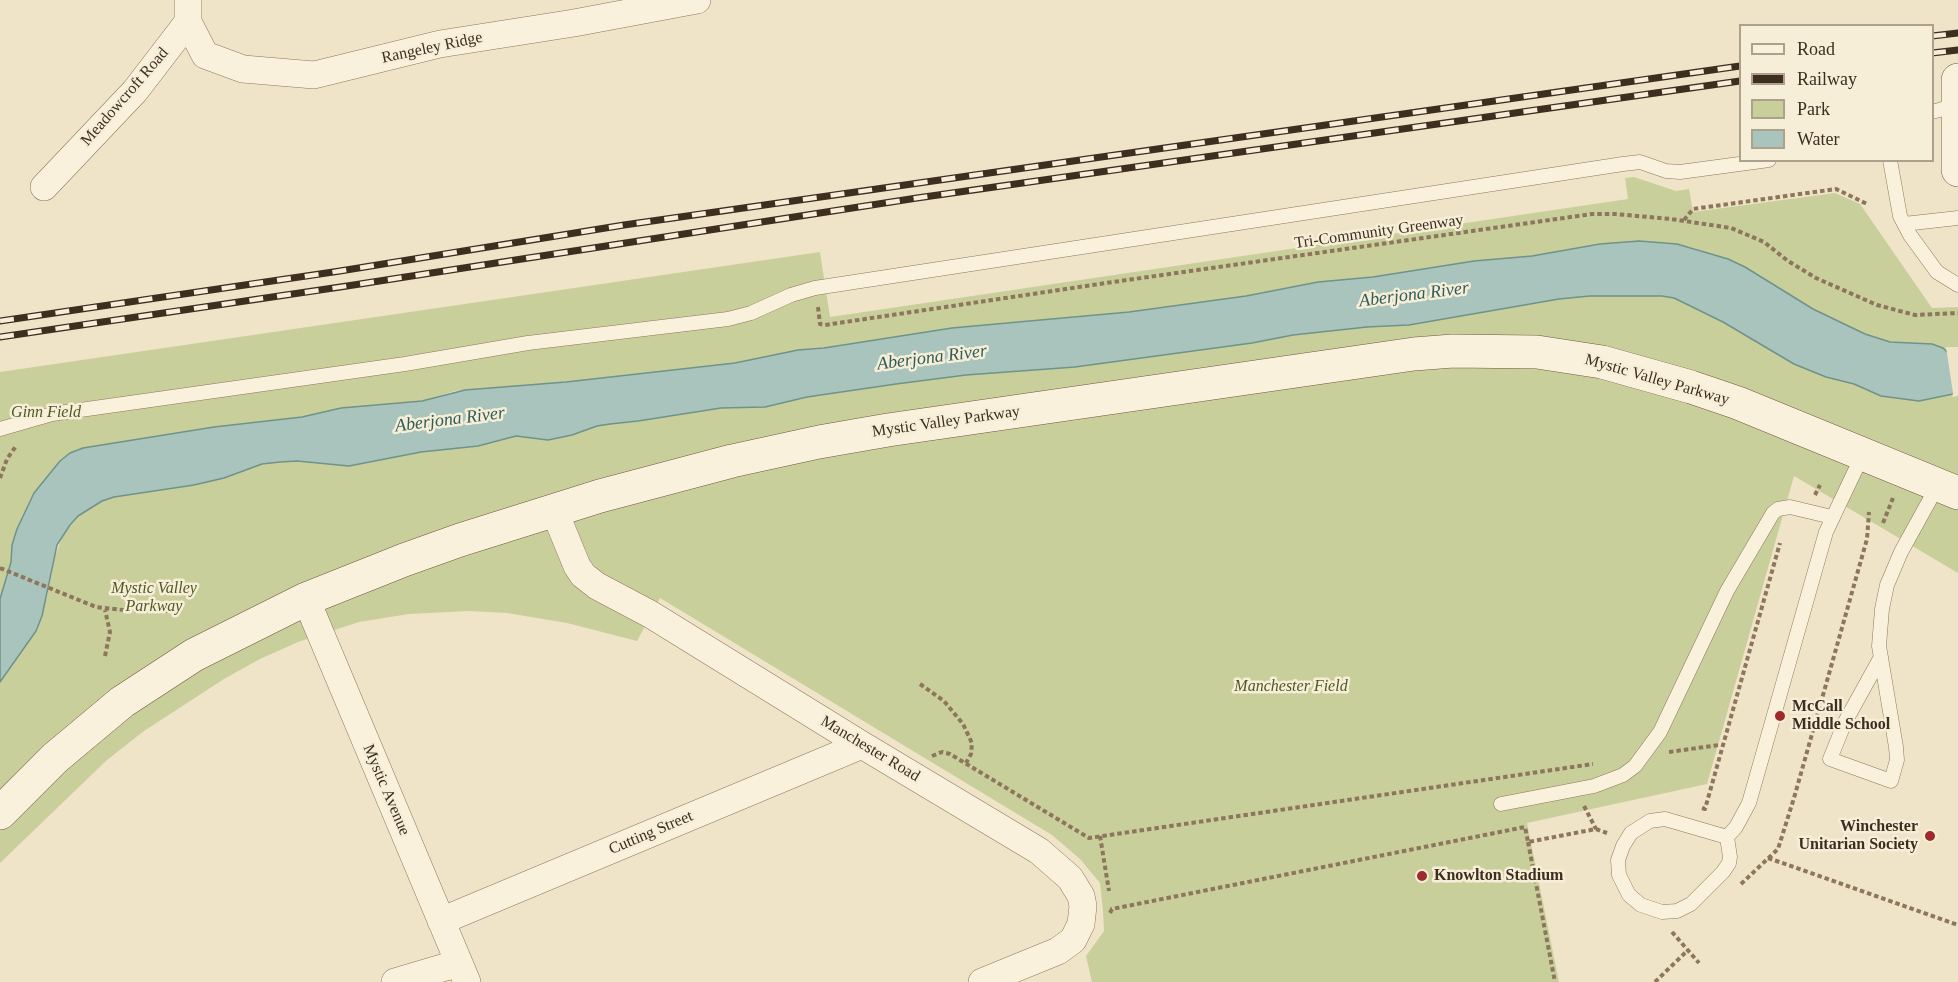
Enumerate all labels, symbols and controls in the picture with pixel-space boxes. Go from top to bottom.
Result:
legend [1739,24,1934,162]
street label: Rangeley Ridge [380,28,484,68]
text: Road [1797,39,1835,59]
street label: Meadowcroft Road [77,44,173,150]
text: Railway [1797,69,1857,89]
text: Park [1797,99,1830,119]
text: Water [1797,129,1840,149]
street label: Tri-Community Greenway [1293,211,1465,253]
water label: Aberjona River [1358,278,1470,312]
water label: Aberjona River [876,341,988,375]
street label: Mystic Valley Parkway [1583,350,1731,410]
street label: Mystic Valley Parkway [871,402,1021,442]
park label: Ginn Field [11,403,81,423]
water label: Aberjona River [394,403,506,437]
park label: Mystic Valley Parkway [111,579,197,617]
park label: Manchester Field [1234,677,1348,697]
place label: McCall Middle School [1792,697,1890,735]
marker: McCall Middle School [1773,709,1787,723]
street label: Manchester Road [817,712,923,786]
street label: Mystic Avenue [358,742,414,838]
street label: Cutting Street [606,807,696,859]
place label: Winchester Unitarian Society [1798,817,1918,855]
marker: Winchester Unitarian Society [1923,829,1937,843]
place label: Knowlton Stadium [1434,866,1563,886]
marker: Knowlton Stadium [1415,869,1429,883]

